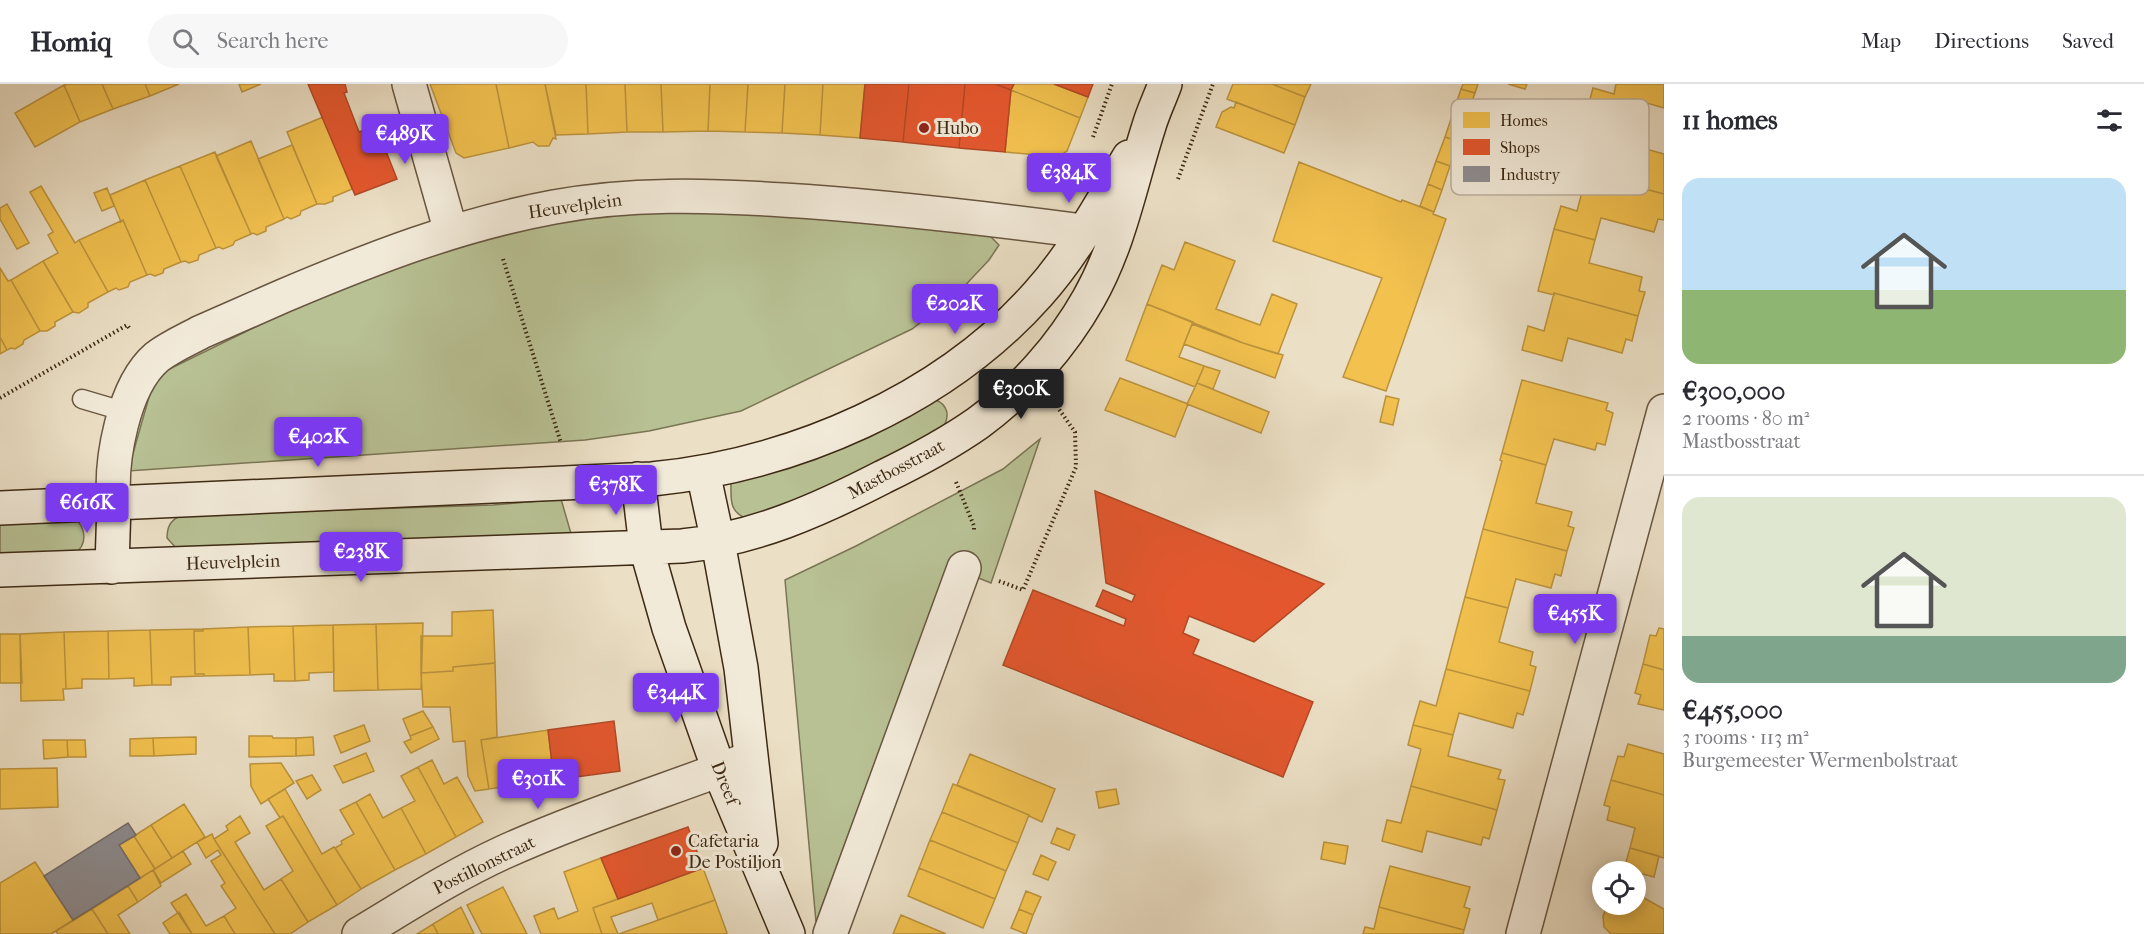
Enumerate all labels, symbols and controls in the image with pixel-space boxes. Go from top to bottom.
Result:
search box [148,14,568,68]
text: Homiq [30,25,112,58]
icon: search [169,25,202,58]
text: Search here [217,28,328,54]
text: Map [1861,29,1901,53]
text: Directions [1934,29,2029,53]
text: Saved [2062,29,2114,53]
legend [1451,99,1649,195]
icon: filters [2093,104,2126,137]
text: 11 homes [1682,105,1778,136]
text: Homes [1500,111,1548,130]
pin: €489K [363,114,447,165]
place label: Hubo [936,118,979,139]
marker: Hubo [917,121,931,135]
text: €489K [376,122,434,145]
text: Shops [1500,138,1540,157]
pin: €384K [1027,153,1111,204]
text: €384K [1041,161,1097,184]
text: Industry [1500,165,1561,184]
street label: Heuvelplein [527,189,624,223]
icon: home [1850,217,1958,325]
pin: €202K [913,284,997,335]
text: €202K [926,292,984,315]
pin: €300K [979,369,1063,420]
text: €300,000 [1682,376,1785,407]
text: €300K [993,377,1049,400]
text: 2 rooms · 80 m² [1682,407,1809,430]
pin: €402K [276,417,360,468]
text: €402K [288,425,348,448]
text: Mastbosstraat [1682,430,1801,453]
street label: Mastbosstraat [844,435,949,504]
pin: €378K [574,465,658,516]
text: €378K [589,473,643,496]
pin: €616K [45,483,129,534]
text: €616K [59,491,115,514]
pin: €238K [319,532,403,583]
icon: home [1850,536,1958,644]
text: €238K [334,540,388,563]
street label: Heuvelplein [185,550,281,575]
pin: €455K [1533,594,1617,645]
text: €455K [1548,602,1602,625]
pin: €344K [634,673,718,724]
text: €344K [647,681,705,704]
text: €455,000 [1682,695,1783,726]
text: 3 rooms · 113 m² [1682,726,1809,749]
text: Burgemeester Wermenbolstraat [1682,749,1958,772]
street label: Dreef [706,758,744,812]
pin: €301K [496,759,580,810]
text: €301K [512,767,564,790]
street label: Postillonstraat [430,831,539,899]
place label: Cafetaria De Postiljon [688,831,782,873]
marker: Cafetaria De Postiljon [669,844,683,858]
map controls [1592,861,1646,915]
button: locate [1592,861,1646,915]

